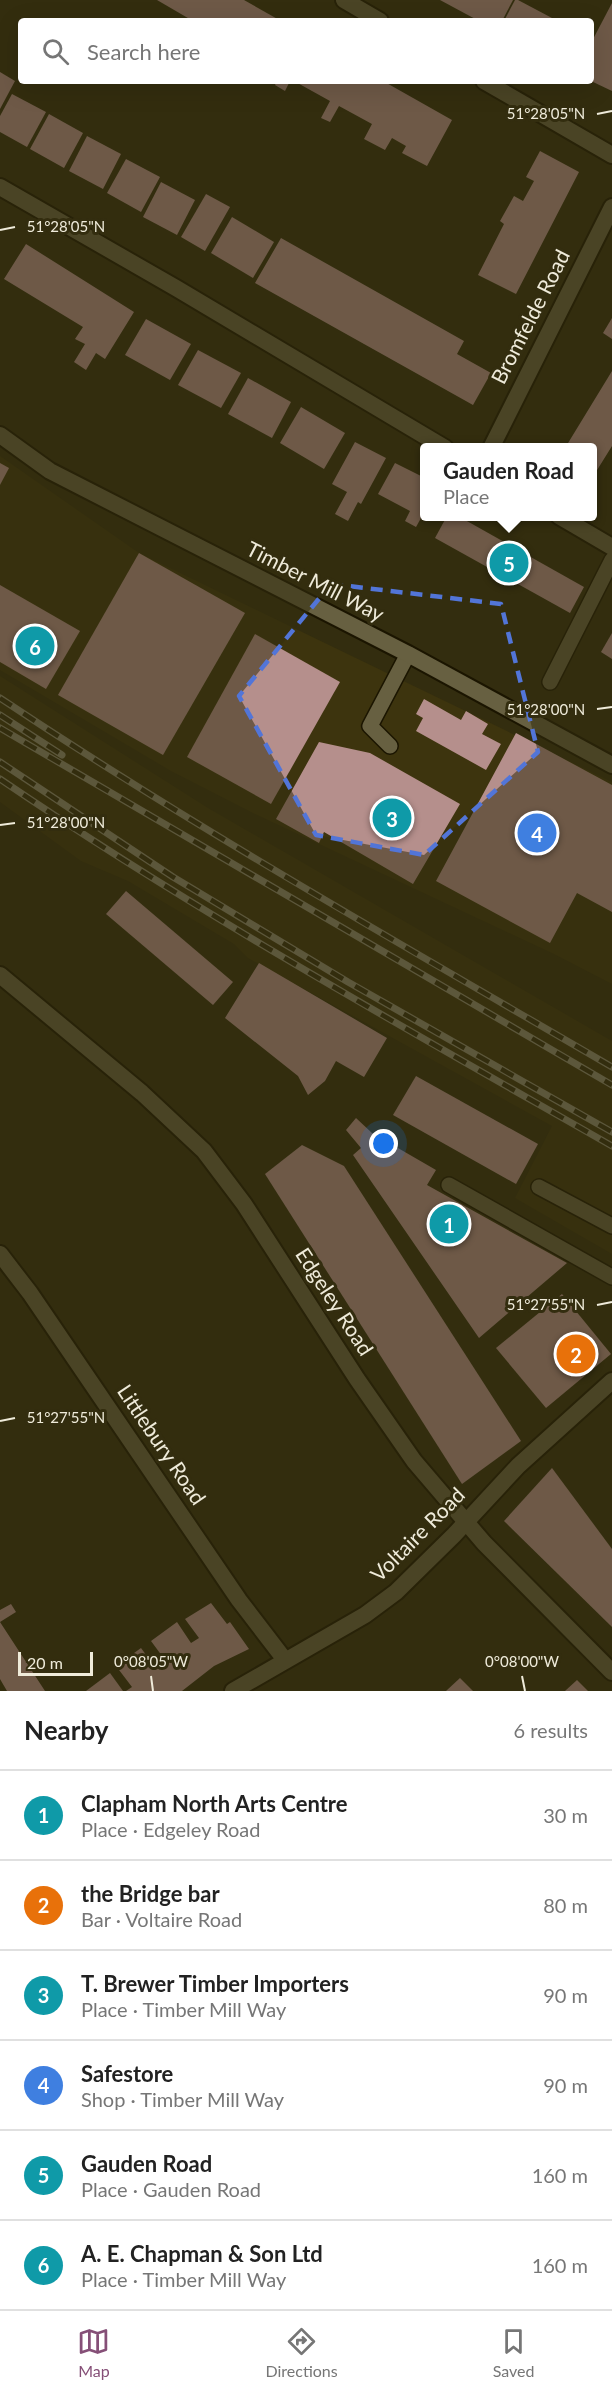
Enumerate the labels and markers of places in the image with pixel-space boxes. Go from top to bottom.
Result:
pin: 5 [490,540,528,586]
pin: 6 [15,624,54,668]
pin: 3 [372,796,412,840]
pin: 4 [518,810,556,856]
pin: 1 [430,1202,468,1246]
pin: 2 [556,1332,596,1376]

